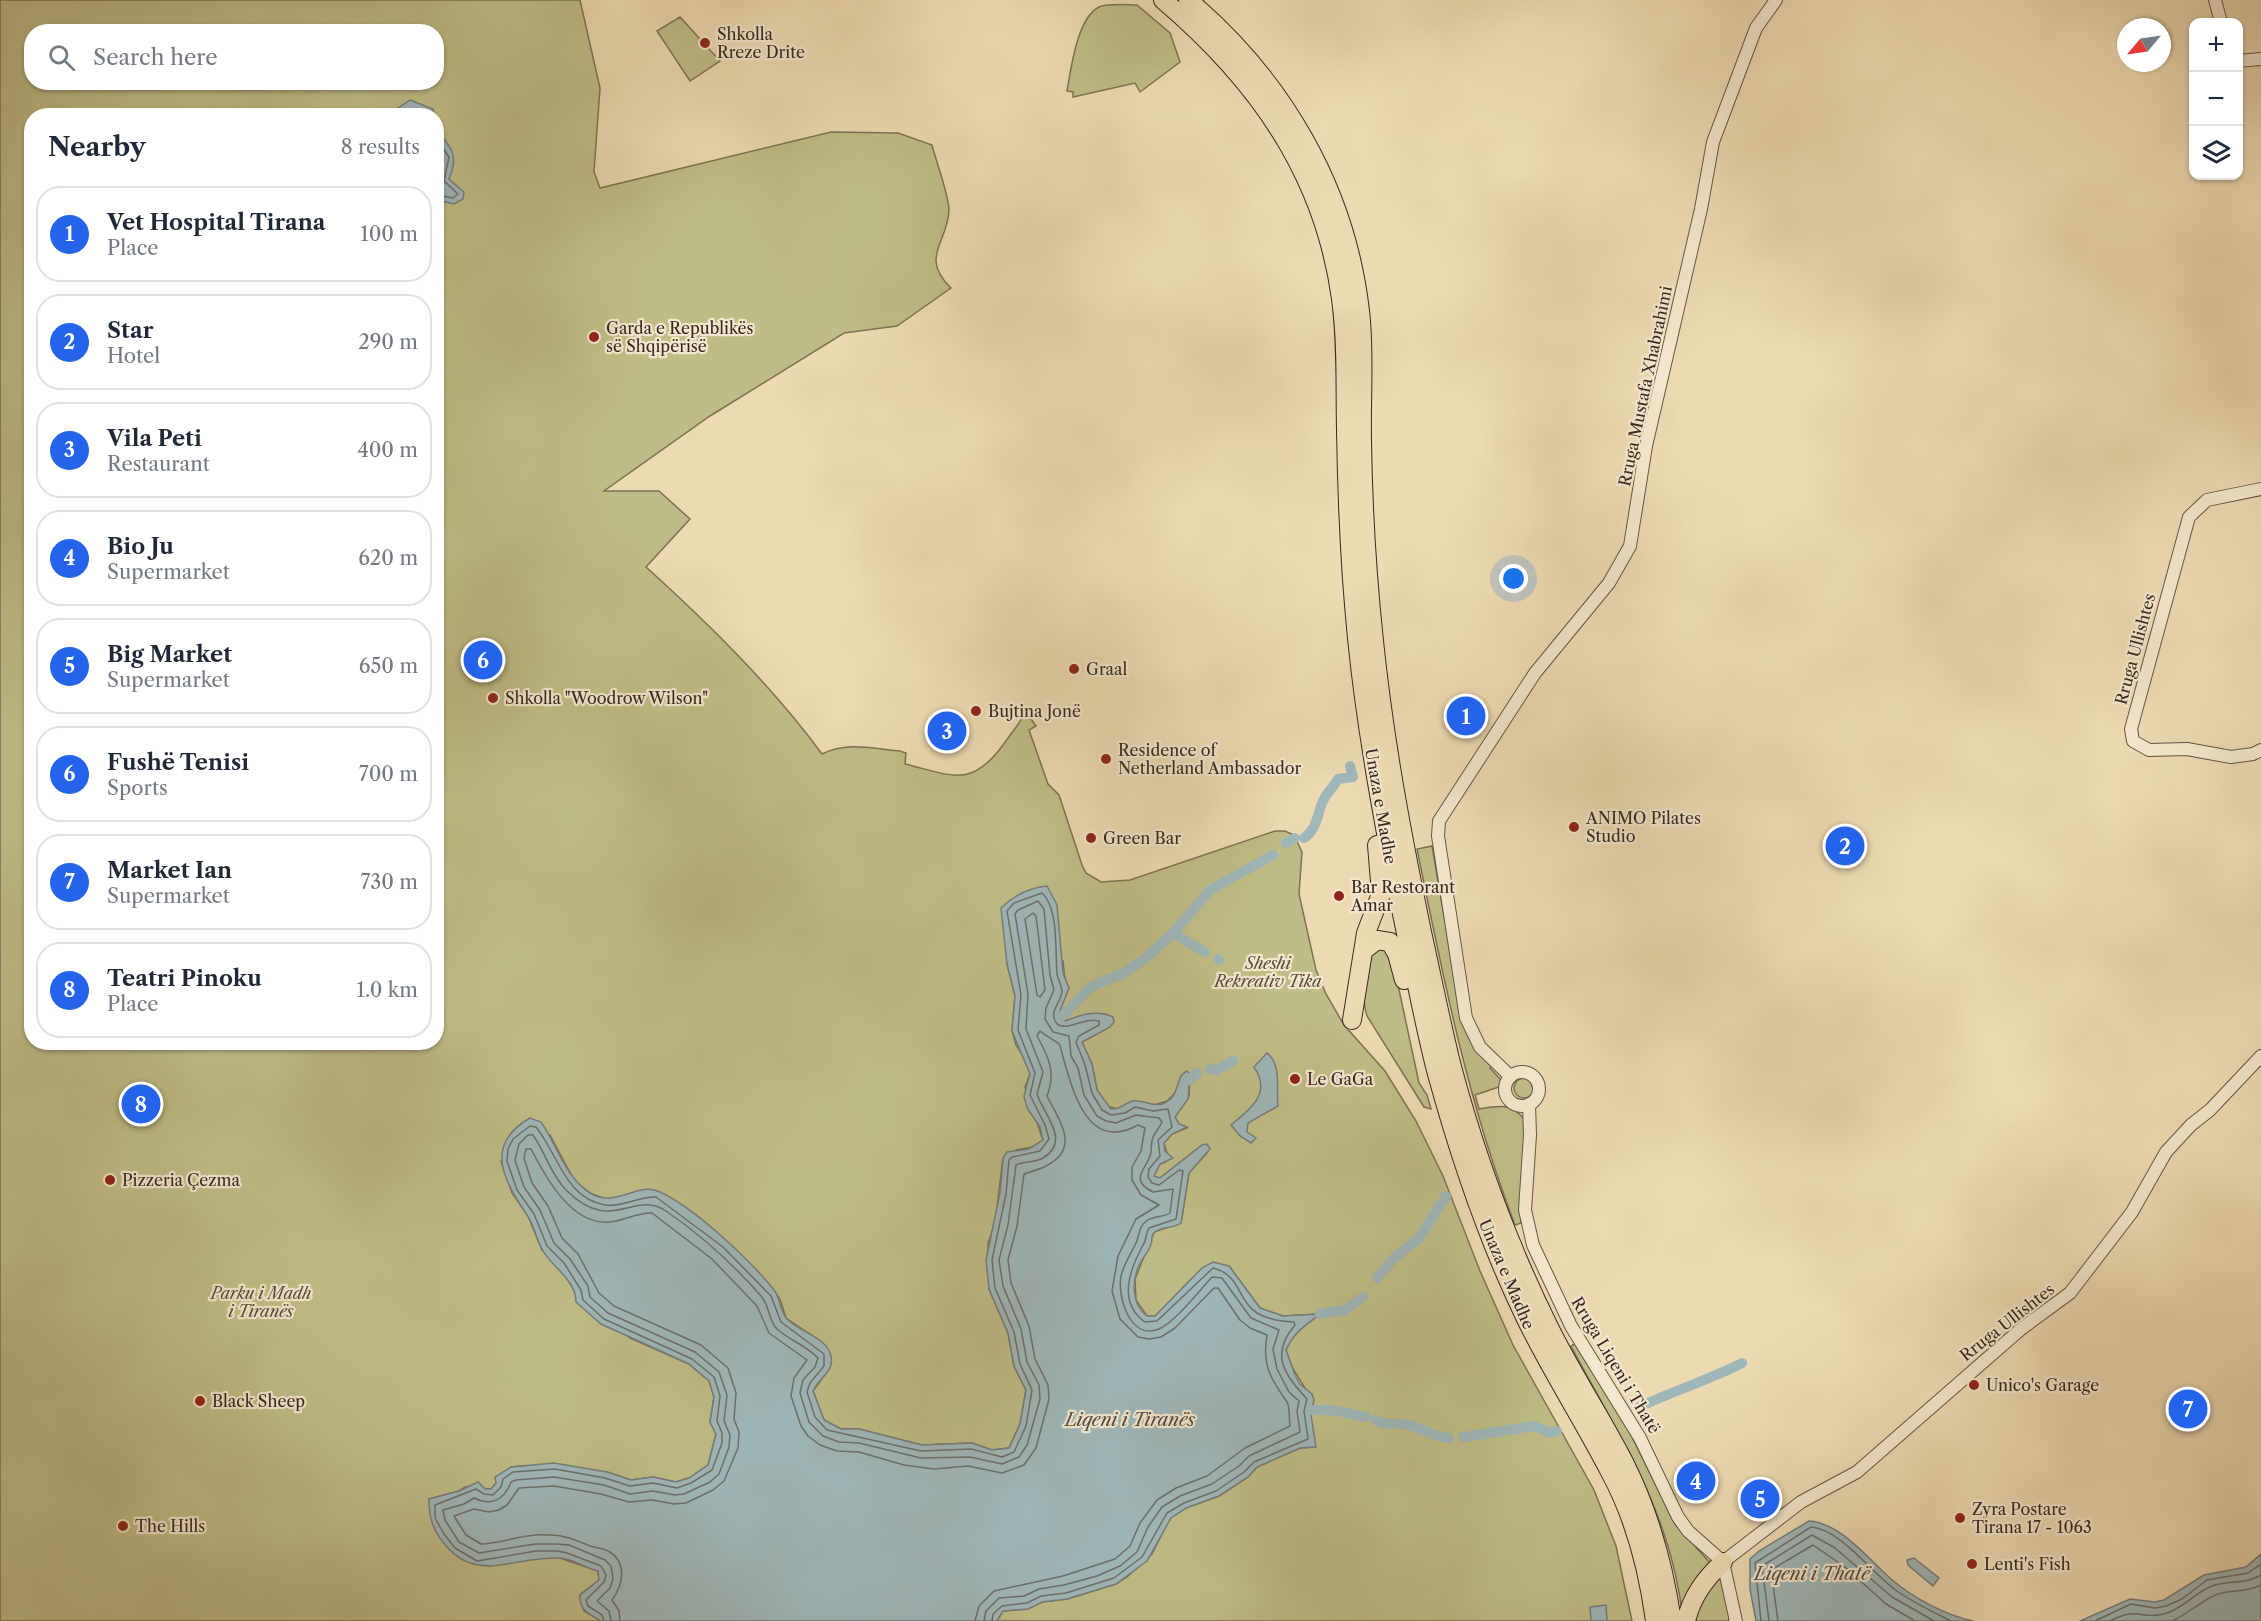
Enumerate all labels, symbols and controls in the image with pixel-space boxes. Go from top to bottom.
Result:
north arrow [2117,18,2171,72]
map controls [2189,18,2243,180]
button: + [2189,18,2243,72]
search box [24,24,444,90]
place label: Shkolla Rreze Drite [717,24,805,62]
marker: Shkolla Rreze Drite [698,36,712,50]
icon: search [45,41,78,74]
text: Search here [93,44,218,71]
button: − [2189,72,2243,126]
button: layers [2189,126,2243,180]
text: Nearby [48,131,146,163]
text: 8 results [341,135,420,159]
text: Vet Hospital Tirana [107,209,326,236]
text: 1 [65,222,74,246]
text: 100 m [360,222,418,246]
text: Place [107,236,158,260]
street label: Rruga Mustafa Xhabrahimi [1614,284,1676,488]
text: Star [107,317,153,344]
place label: Garda e Republikës së Shqipërisë [606,318,754,356]
text: 2 [64,330,75,354]
text: 290 m [358,330,418,354]
marker: Garda e Republikës së Shqipërisë [587,330,601,344]
text: Hotel [107,344,160,368]
text: Vila Peti [107,425,202,452]
text: 3 [64,438,75,462]
text: 400 m [357,438,418,462]
text: Restaurant [107,452,210,476]
text: Bio Ju [107,533,174,560]
text: 4 [64,546,75,570]
text: 620 m [358,546,418,570]
text: Supermarket [107,560,230,584]
your location [1499,564,1528,593]
street label: Rruga Ullishtes [2111,591,2159,707]
pin: 6 [464,638,502,682]
text: Big Market [107,641,232,668]
text: 5 [64,654,75,678]
text: 650 m [359,654,418,678]
place label: Graal [1086,659,1127,679]
marker: Graal [1067,662,1081,676]
text: Supermarket [107,668,230,692]
place label: Shkolla "Woodrow Wilson" [505,688,708,708]
marker: Shkolla "Woodrow Wilson" [486,691,500,705]
pin: 1 [1446,694,1486,738]
place label: Bujtina Jonë [988,701,1081,721]
marker: Bujtina Jonë [969,704,983,718]
pin: 3 [928,708,966,754]
place label: Residence of Netherland Ambassador [1118,740,1301,778]
street label: Unaza e Madhe [1361,746,1401,866]
text: Fushë Tenisi [107,749,249,776]
marker: Residence of Netherland Ambassador [1099,752,1113,766]
text: 6 [64,762,75,786]
text: 700 m [359,762,418,786]
text: Sports [107,776,168,800]
place label: ANIMO Pilates Studio [1585,808,1701,846]
marker: ANIMO Pilates Studio [1567,820,1581,834]
pin: 2 [1826,824,1864,868]
place label: Green Bar [1103,828,1181,848]
marker: Green Bar [1084,831,1098,845]
text: Market Ian [107,857,232,884]
text: 7 [64,870,75,894]
text: 730 m [361,870,418,894]
place label: Bar Restorant Amar [1350,877,1455,915]
text: Supermarket [107,884,230,908]
marker: Bar Restorant Amar [1332,889,1346,903]
park label: Sheshi Rekreativ Tika [1212,953,1322,991]
text: Teatri Pinoku [107,965,262,992]
text: 8 [63,978,76,1002]
text: 1.0 km [357,978,418,1002]
text: Place [107,992,158,1016]
place label: Le GaGa [1307,1069,1374,1089]
marker: Le GaGa [1288,1072,1302,1086]
pin: 8 [122,1082,160,1126]
place label: Pizzeria Çezma [122,1170,240,1190]
marker: Pizzeria Çezma [103,1173,117,1187]
street label: Unaza e Madhe [1475,1216,1539,1332]
street label: Rruga Ullishtes [1956,1279,2058,1365]
park label: Parku i Madh i Tiranës [209,1283,311,1321]
street label: Rruga Liqeni i Thatë [1567,1293,1665,1437]
place label: Unico's Garage [1986,1375,2099,1395]
marker: Unico's Garage [1967,1378,1981,1392]
pin: 7 [2168,1386,2208,1432]
place label: Black Sheep [212,1391,305,1411]
marker: Black Sheep [193,1394,207,1408]
water label: Liqeni i Tiranës [1063,1409,1195,1431]
pin: 4 [1676,1458,1716,1504]
pin: 5 [1740,1476,1780,1522]
place label: Zyra Postare Tirana 17 - 1063 [1972,1499,2092,1537]
marker: Zyra Postare Tirana 17 - 1063 [1953,1511,1967,1525]
place label: The Hills [135,1516,205,1536]
marker: The Hills [116,1519,130,1533]
place label: Lenti's Fish [1984,1554,2071,1574]
marker: Lenti's Fish [1965,1557,1979,1571]
water label: Liqeni i Thatë [1752,1563,1872,1585]

